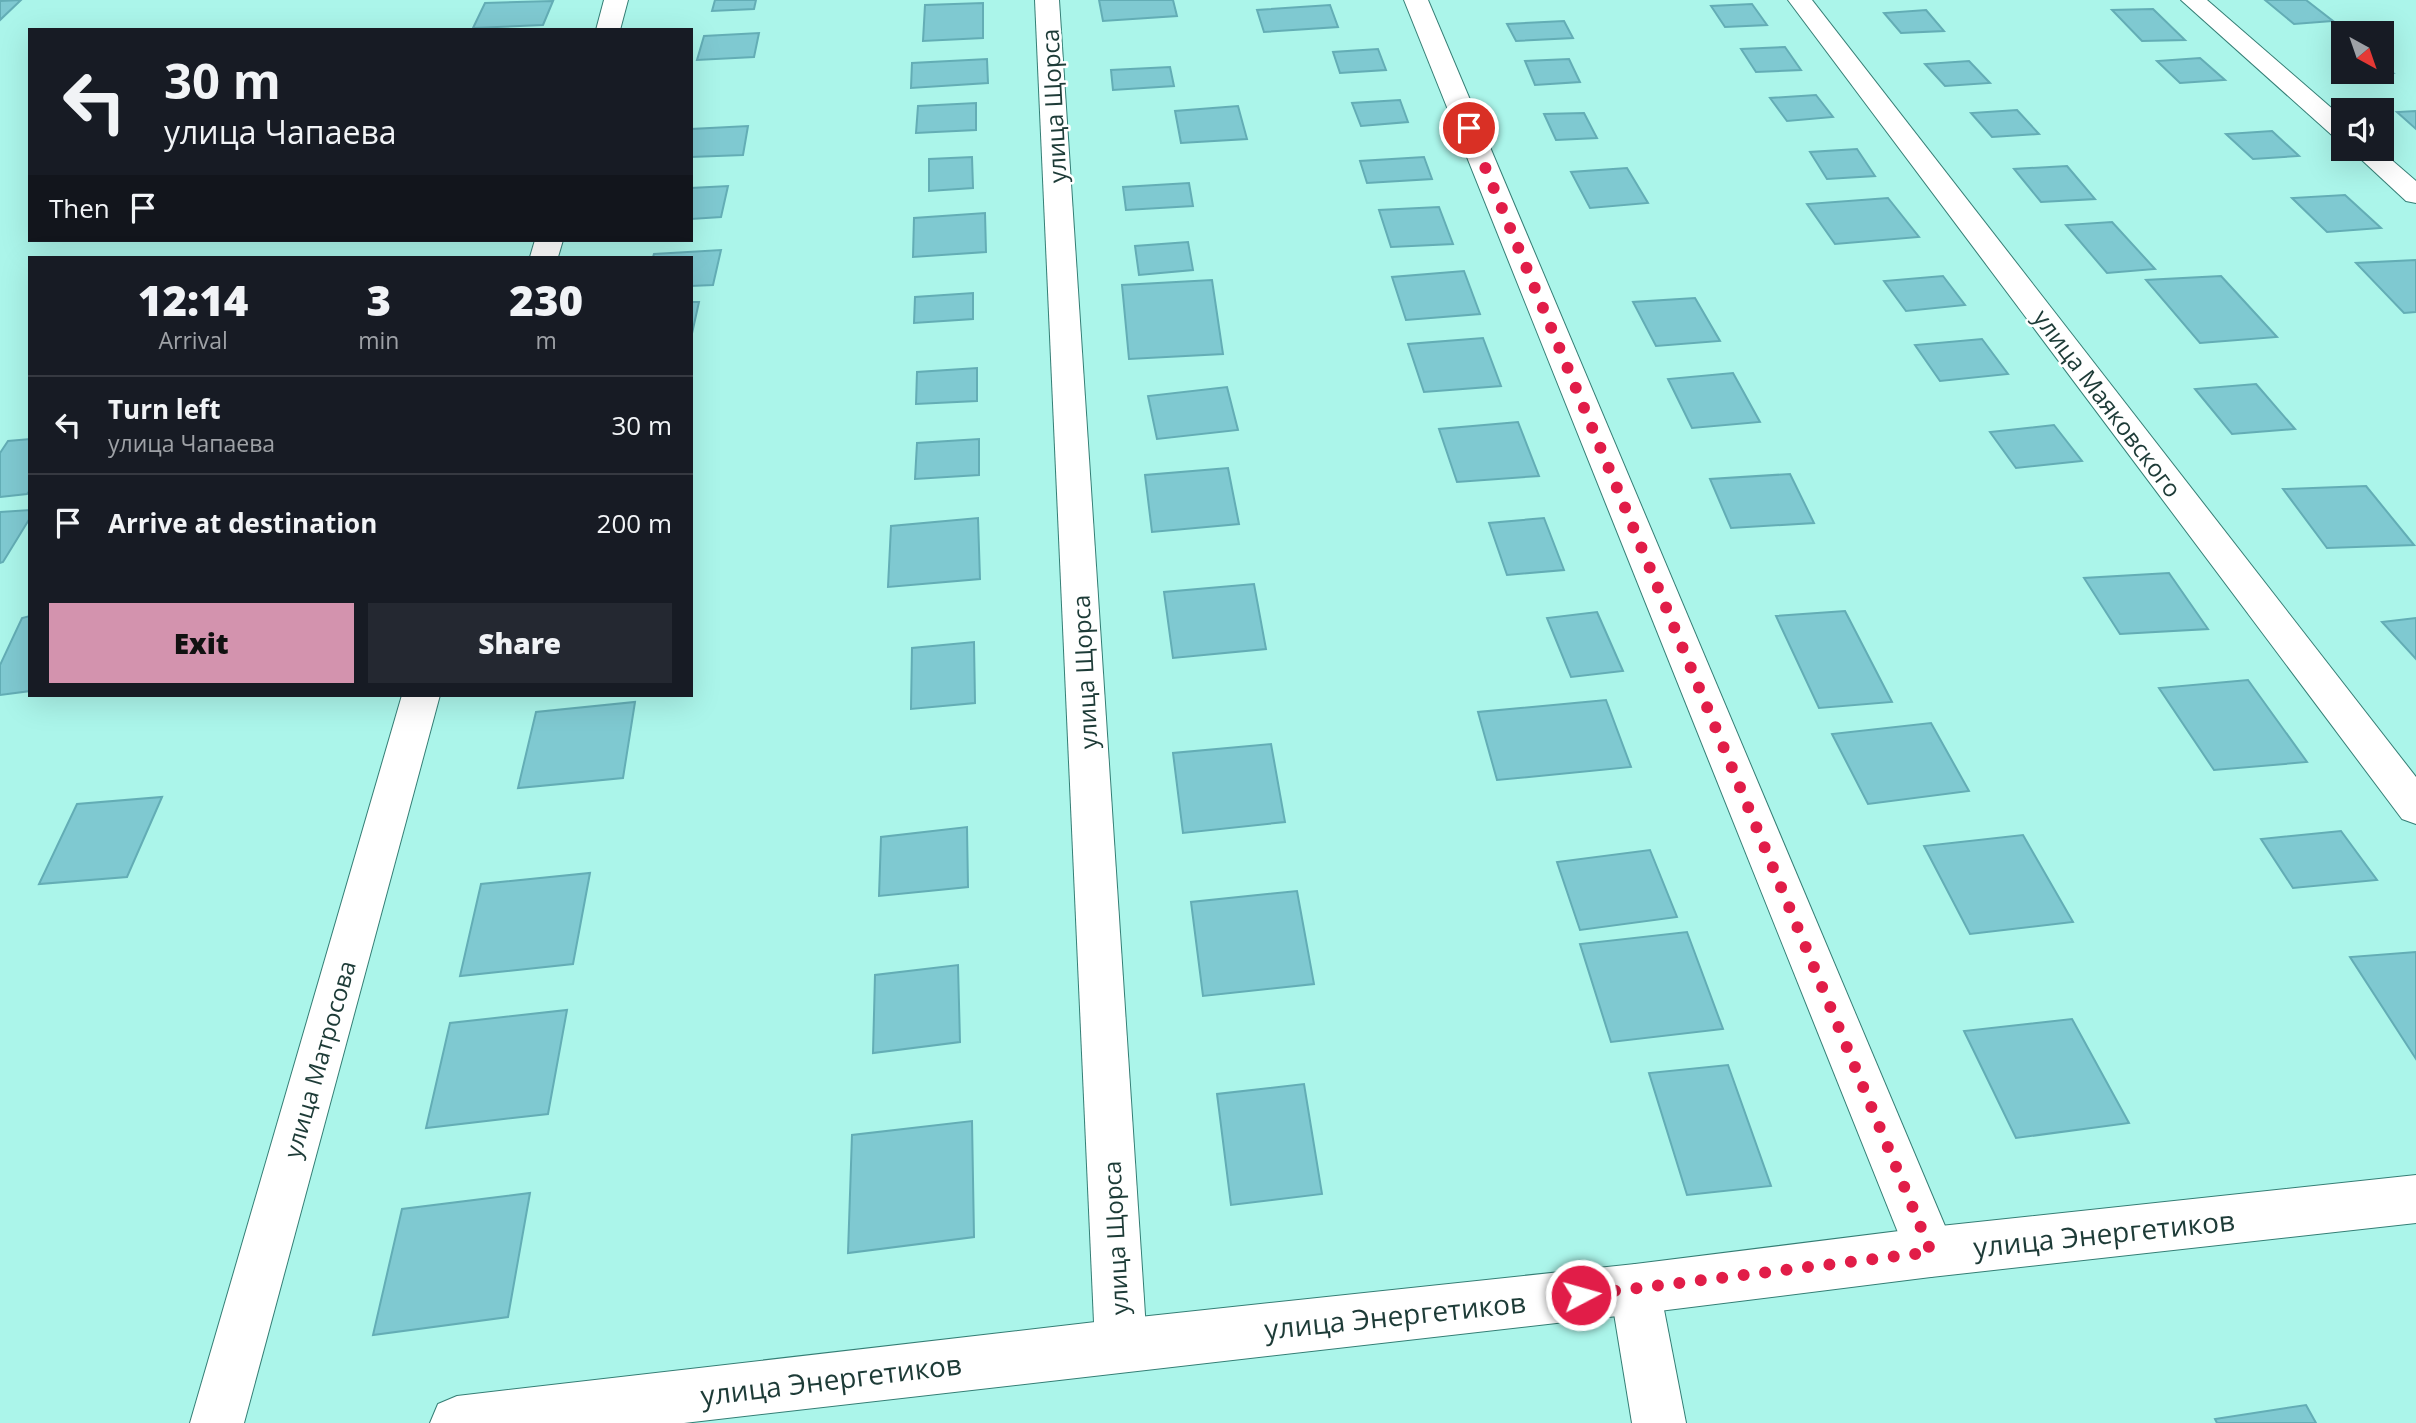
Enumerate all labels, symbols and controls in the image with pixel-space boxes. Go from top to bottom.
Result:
north arrow [2331,21,2394,84]
map controls [2331,21,2394,161]
street label: улица Щорса [1032,28,1074,184]
text: 30 m [164,47,281,113]
icon: left [49,56,140,147]
pin [1439,98,1499,158]
button: sound [2331,98,2394,161]
icon: arrive [1450,109,1488,147]
text: улица Чапаева [164,110,397,153]
icon: arrive [124,189,162,227]
text: Then [49,190,110,226]
text: 12:14 [138,271,248,328]
text: 3 [367,271,391,328]
text: 230 [509,271,583,328]
street label: улица Маяковского [2026,302,2190,504]
text: Arrival [159,324,228,356]
text: min [358,324,399,356]
text: m [536,324,557,356]
text: Turn left [108,391,220,427]
icon: left [49,406,87,444]
text: 30 m [611,407,672,443]
text: улица Чапаева [108,427,275,459]
icon: arrive [49,504,87,542]
text: Arrive at destination [108,505,377,541]
text: 200 m [597,505,672,541]
street label: улица Щорса [1063,594,1105,750]
button: Exit [49,603,354,683]
button: Share [368,603,672,683]
street label: улица Матросова [275,956,363,1162]
street label: улица Щорса [1094,1160,1136,1316]
street label: улица Энергетиков [1971,1200,2237,1266]
position arrow [1544,1258,1618,1332]
street label: улица Энергетиков [1262,1282,1528,1348]
street label: улица Энергетиков [698,1344,964,1414]

